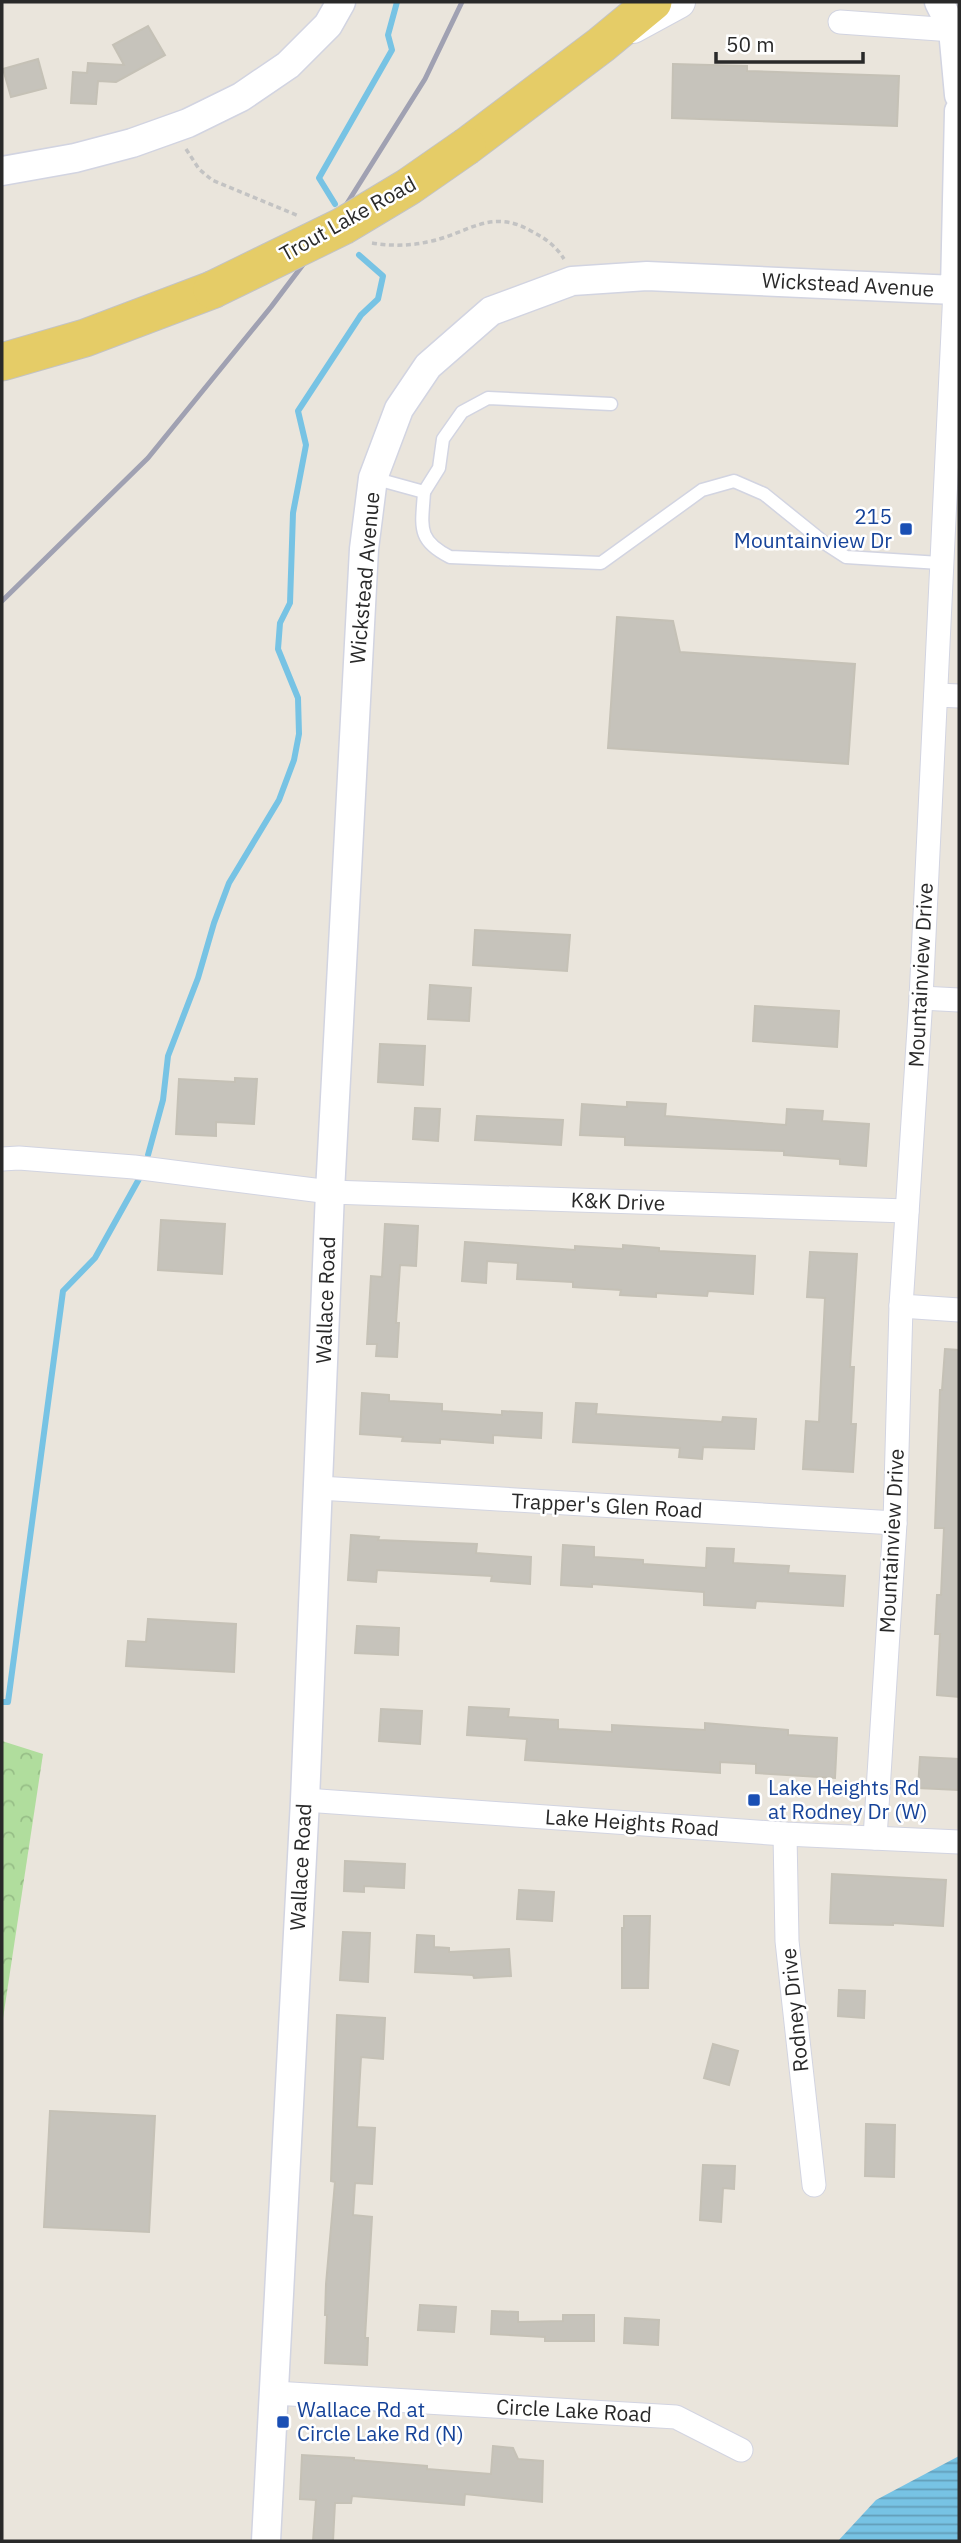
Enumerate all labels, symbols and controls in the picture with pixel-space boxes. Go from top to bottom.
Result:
scale bar [716,21,863,65]
text: 50 m [726,30,775,58]
street label: Trout Lake Road [274,169,421,267]
street label: Wickstead Avenue [761,266,935,303]
street label: Wickstead Avenue [343,491,385,665]
place label: 215 Mountainview Dr [734,502,892,554]
marker: 215 Mountainview Dr [898,521,914,537]
street label: Mountainview Drive [901,882,939,1068]
street label: K&K Drive [570,1185,666,1217]
street label: Wallace Road [309,1236,341,1364]
street label: Mountainview Drive [872,1448,910,1634]
street label: Trapper's Glen Road [511,1486,703,1524]
place label: Lake Heights Rd at Rodney Dr (W) [768,1773,928,1825]
marker: Lake Heights Rd at Rodney Dr (W) [746,1792,762,1808]
street label: Lake Heights Road [544,1802,720,1842]
street label: Wallace Road [283,1803,317,1931]
street label: Rodney Drive [774,1947,814,2074]
street label: Circle Lake Road [496,2392,653,2428]
place label: Wallace Rd at Circle Lake Rd (N) [297,2395,464,2447]
marker: Wallace Rd at Circle Lake Rd (N) [275,2414,291,2430]

